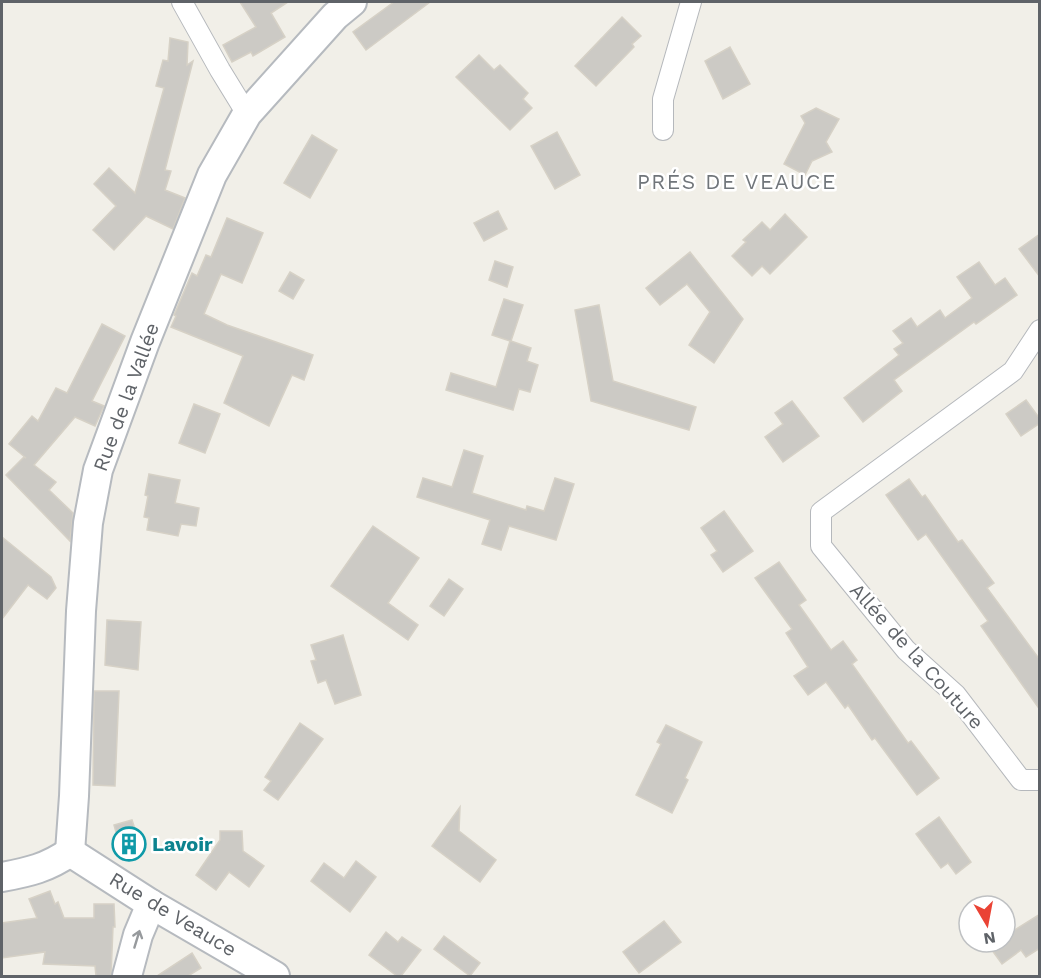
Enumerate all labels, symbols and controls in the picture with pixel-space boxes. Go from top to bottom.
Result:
district label: PRÉS DE VEAUCE [637,169,837,194]
street label: Rue de la Vallée [88,320,164,474]
street label: Allée de la Couture [845,578,989,734]
building icon: Lavoir [111,826,147,862]
place label: Lavoir [152,832,213,856]
street label: Rue de Veauce [105,867,241,961]
north arrow [957,894,1017,954]
text: N [982,928,997,949]
one-way arrow [132,930,143,949]

